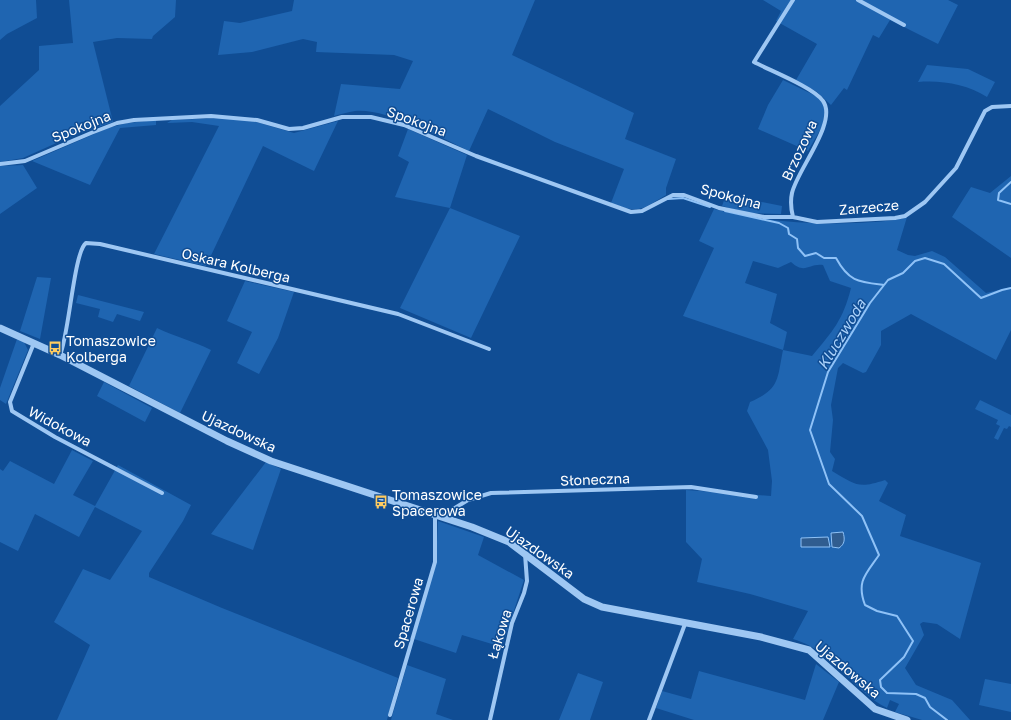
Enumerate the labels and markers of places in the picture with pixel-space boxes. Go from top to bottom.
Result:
place label: Tomaszowice Kolberga [66,332,156,365]
bus stop icon: Tomaszowice Kolberga [47,340,63,356]
place label: Tomaszowice Spacerowa [392,486,482,519]
bus stop icon: Tomaszowice Spacerowa [373,494,389,510]

